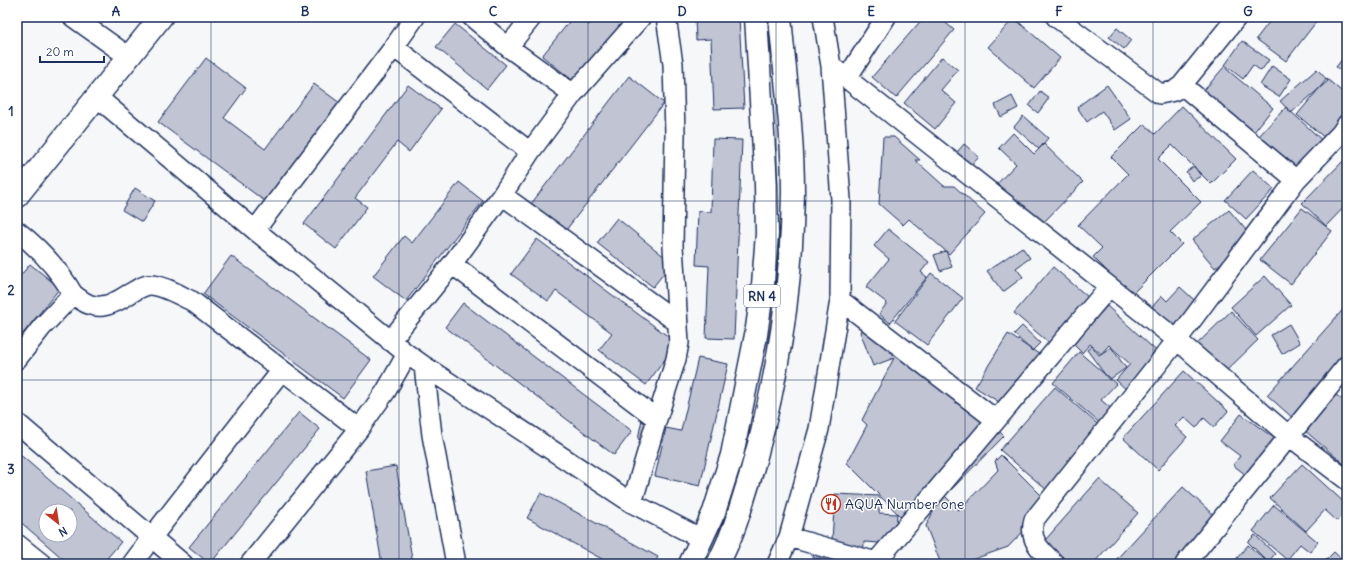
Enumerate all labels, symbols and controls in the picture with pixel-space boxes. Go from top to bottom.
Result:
text: A [112,3,121,20]
text: B [301,3,310,20]
text: C [489,3,498,20]
text: D [677,3,687,20]
text: E [867,3,875,20]
text: F [1055,3,1063,20]
text: G [1243,3,1253,20]
scale bar [40,38,104,64]
text: 20 m [46,44,74,59]
text: 1 [8,103,14,120]
text: 2 [7,282,15,299]
road number: RN 4 [744,285,780,307]
text: 3 [7,461,15,478]
restaurant icon: AQUA Number one [820,493,842,515]
place label: AQUA Number one [845,495,964,513]
north arrow [38,503,78,543]
text: N [56,524,70,540]

